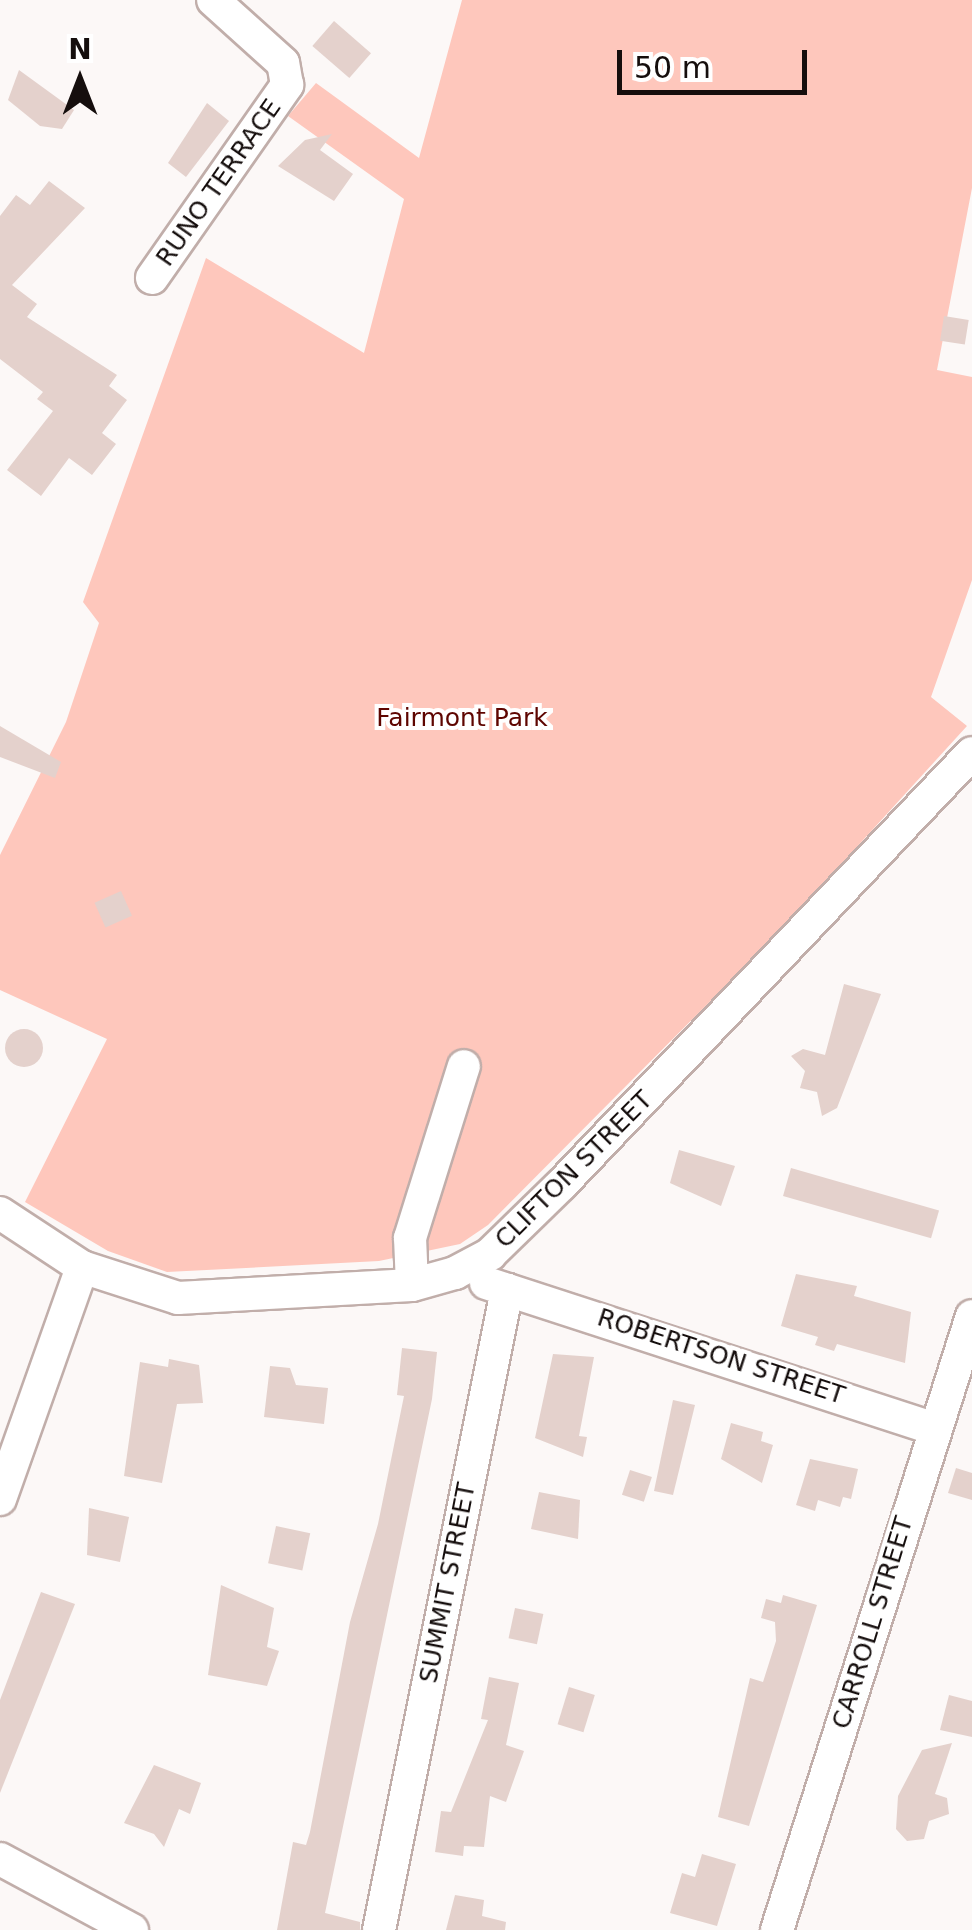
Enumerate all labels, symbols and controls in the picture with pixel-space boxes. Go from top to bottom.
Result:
north arrow [30,30,130,130]
scale bar [622,30,812,92]
text: N [68,33,92,66]
text: 50 m [634,50,711,85]
street label: RUNO TERRACE [150,94,288,272]
park label: Fairmont Park [376,703,548,733]
street label: CLIFTON STREET [489,1085,659,1255]
street label: ROBERTSON STREET [593,1303,849,1411]
street label: SUMMIT STREET [414,1480,482,1686]
street label: CARROLL STREET [826,1513,920,1733]

